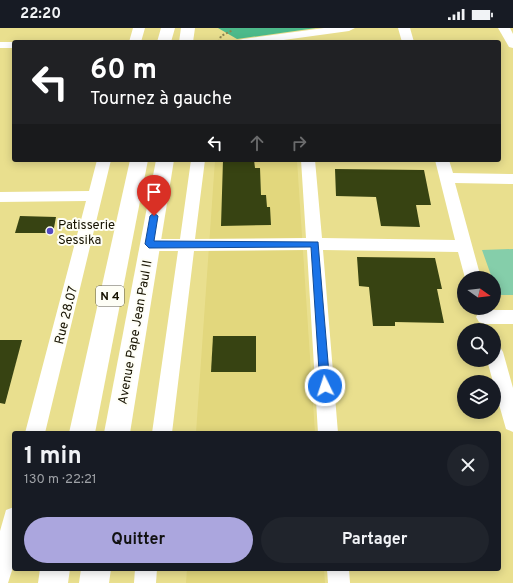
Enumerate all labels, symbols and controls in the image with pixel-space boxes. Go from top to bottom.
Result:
text: 22:20 [20,5,61,24]
text: 60 m [90,53,157,89]
icon: left [24,56,76,108]
text: Tournez à gauche [90,88,232,111]
icon: left [204,132,226,154]
icon: ahead [246,132,268,154]
icon: right [288,132,310,154]
pin [137,175,171,216]
icon: arrive [143,181,165,203]
place label: Patisserie Sessika [58,218,115,249]
marker: Patisserie Sessika [45,226,55,236]
street label: Avenue Pape Jean Paul II [115,259,157,406]
north arrow [457,271,501,315]
map controls [457,271,501,419]
street label: Rue 28.07 [52,285,82,346]
road number: N 4 [96,286,124,306]
button: search [457,323,501,367]
position arrow [304,365,346,407]
button: layers [457,375,501,419]
text: 1 min [24,442,82,472]
button: close [447,444,489,486]
text: 130 m · 22:21 [24,472,97,488]
button: Quitter [24,517,253,563]
button: Partager [261,517,489,563]

